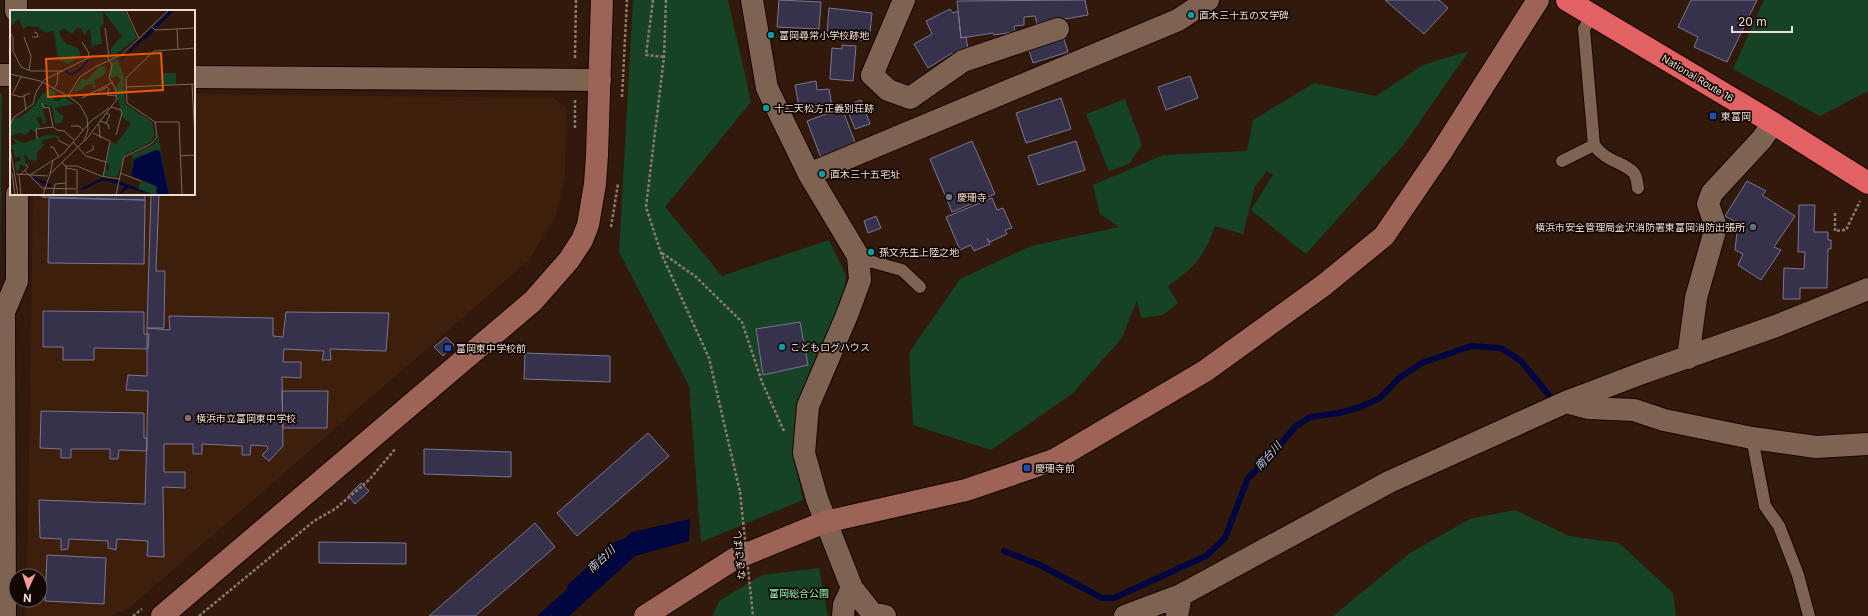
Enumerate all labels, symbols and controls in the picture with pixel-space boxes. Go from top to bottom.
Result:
scale bar [1732,8,1792,34]
place label: 直木三十五の文学碑 [1199,9,1289,21]
inset map [10,10,195,195]
marker: 直木三十五の文学碑 [1186,10,1196,20]
text: 20 m [1738,14,1767,29]
place label: 富岡尋常小学校跡地 [779,29,870,41]
marker: 富岡尋常小学校跡地 [766,30,776,40]
street label: National Route 16 [1660,52,1736,104]
place label: 十二天松方正義別荘跡 [774,102,874,114]
marker: 十二天松方正義別荘跡 [761,103,771,113]
place label: 東富岡 [1721,110,1751,122]
marker: 東富岡 [1708,111,1718,121]
place label: 直木三十五宅址 [830,168,900,180]
marker: 直木三十五宅址 [817,169,827,179]
place label: 慶珊寺 [957,191,987,203]
marker: 慶珊寺 [944,192,954,202]
place label: 横浜市安全管理局金沢消防署東富岡消防出張所 [1535,221,1745,233]
marker: 横浜市安全管理局金沢消防署東富岡消防出張所 [1748,222,1758,232]
place label: 孫文先生上陸之地 [879,246,960,258]
marker: 孫文先生上陸之地 [866,247,876,257]
place label: こどもログハウス [790,341,870,353]
place label: 富岡東中学校前 [456,342,526,354]
marker: こどもログハウス [777,342,787,352]
marker: 富岡東中学校前 [443,343,453,353]
place label: 横浜市立富岡東中学校 [196,412,296,424]
marker: 横浜市立富岡東中学校 [183,413,193,423]
water label: 南台川 [1252,438,1285,473]
place label: 慶珊寺前 [1035,462,1075,474]
marker: 慶珊寺前 [1022,463,1032,473]
street label: なぎさばし [730,530,748,580]
water label: 南台川 [584,542,619,575]
north arrow [8,568,48,608]
park label: 富岡総合公園 [769,587,829,599]
text: N [23,591,32,605]

